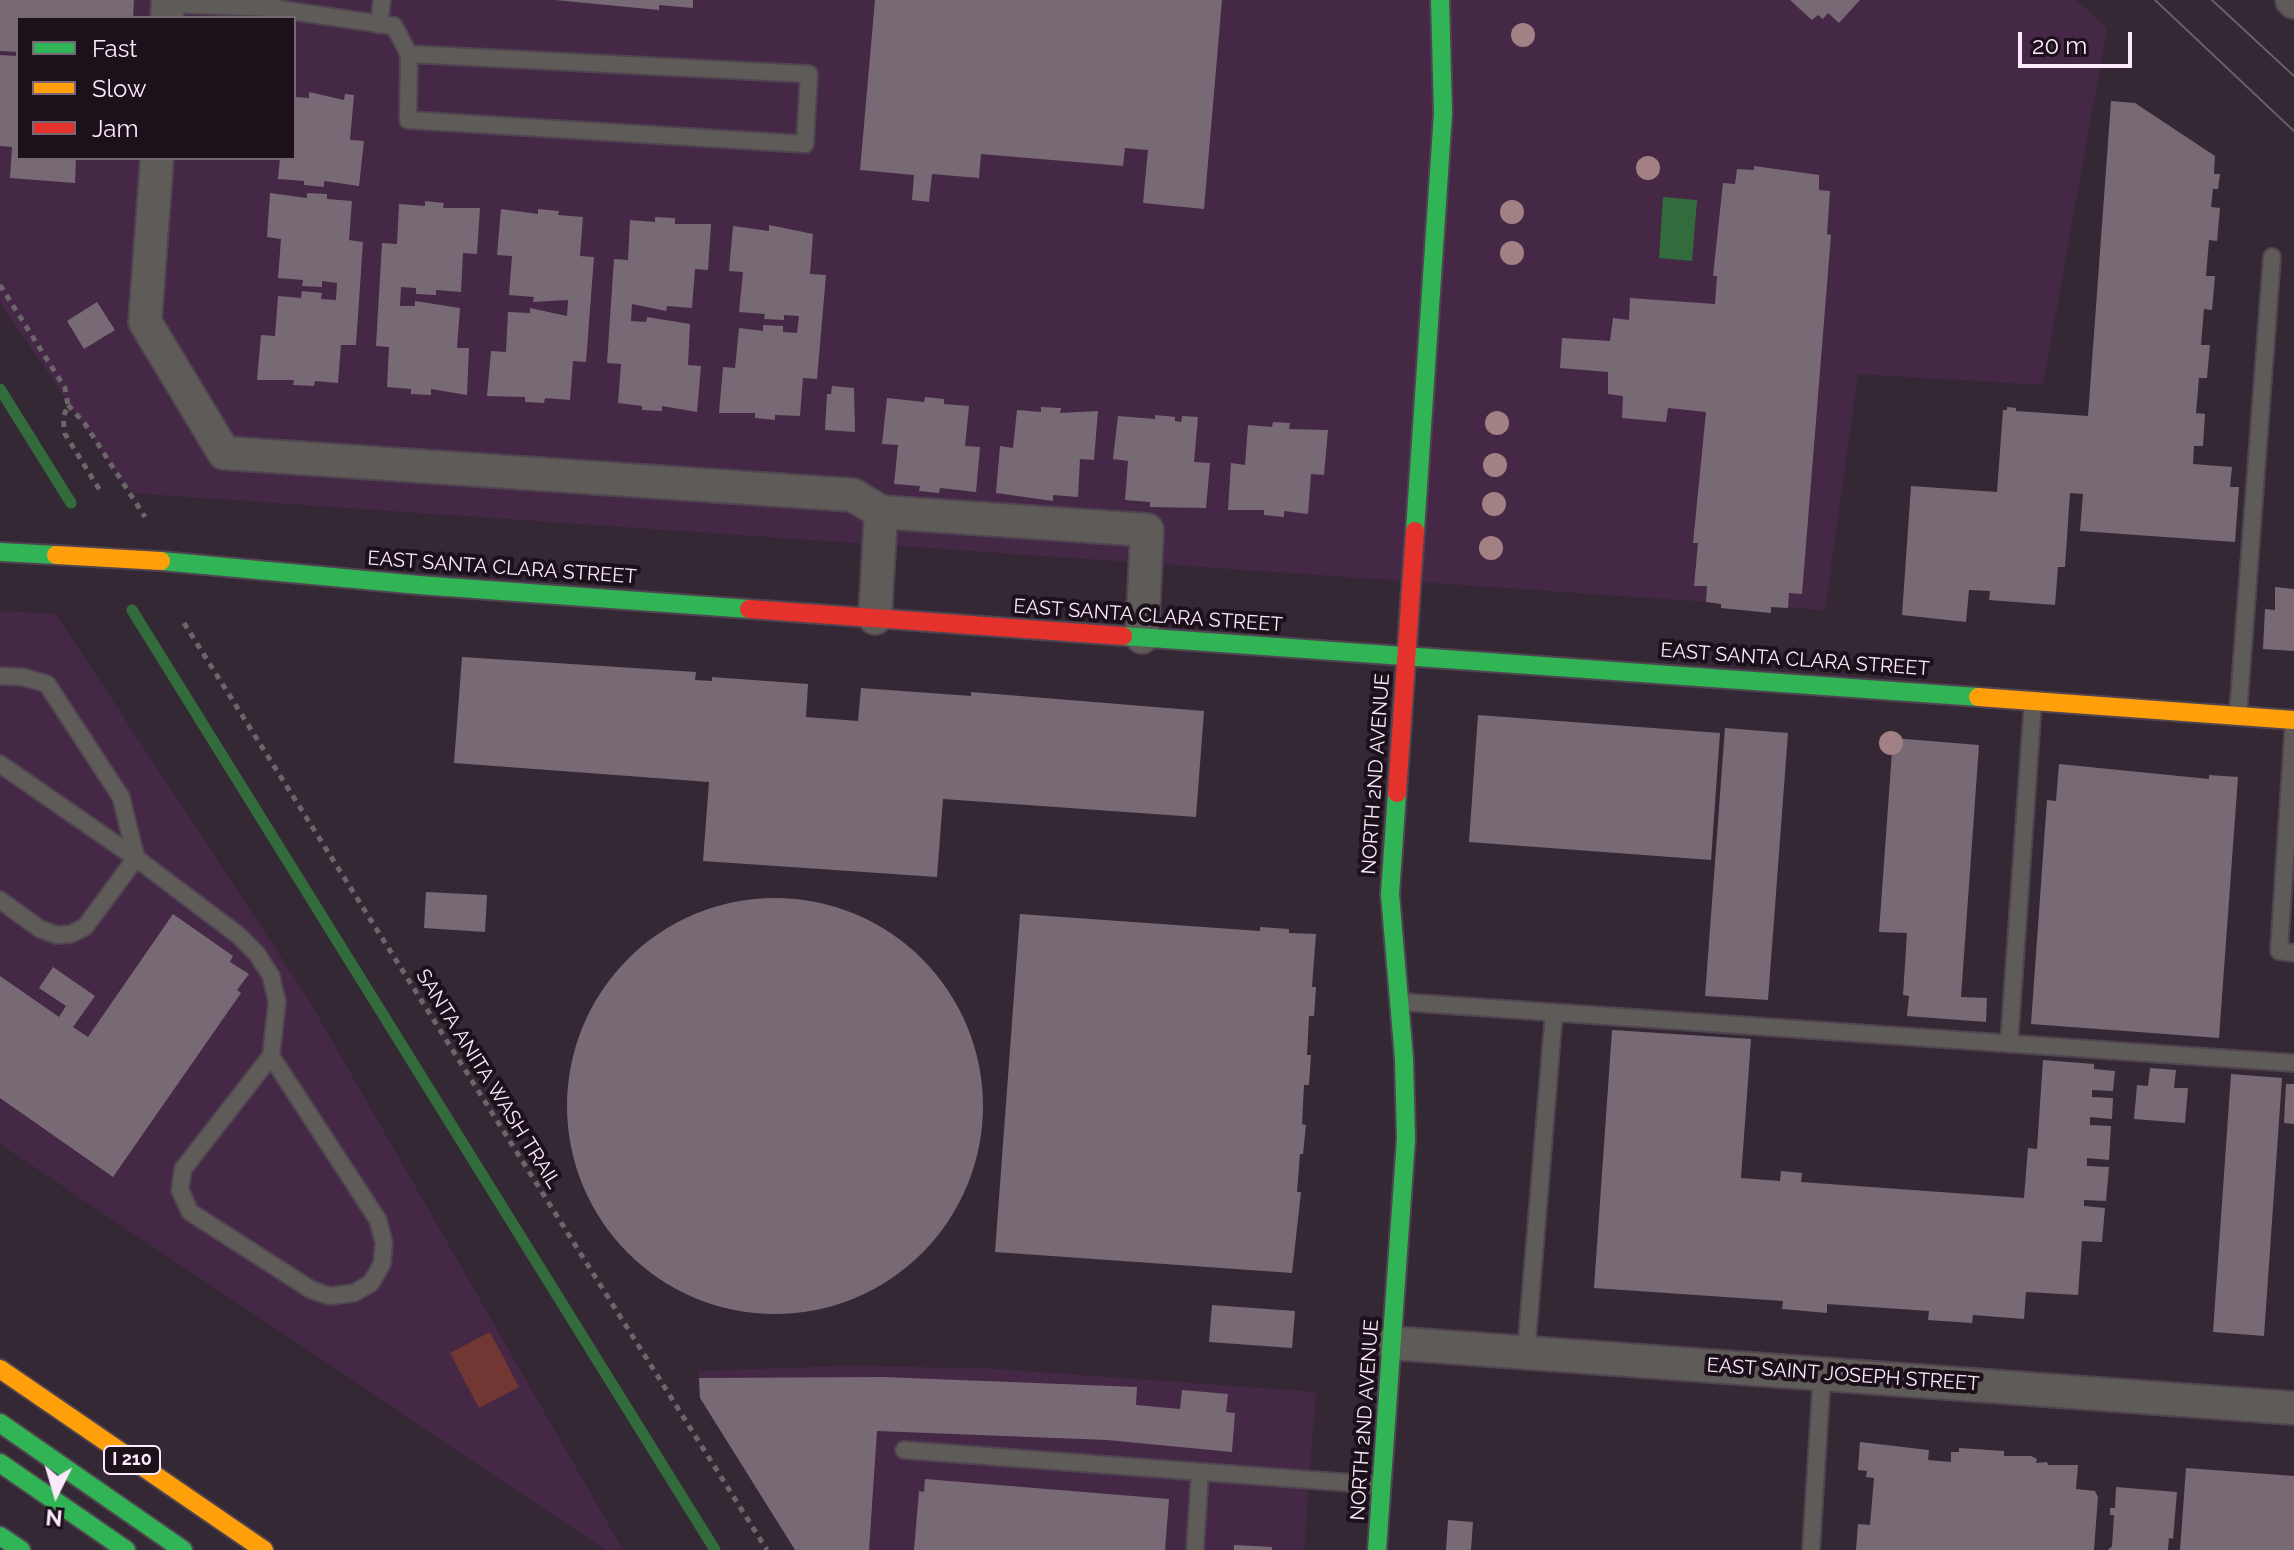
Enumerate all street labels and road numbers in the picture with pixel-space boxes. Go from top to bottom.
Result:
street label: EAST SANTA CLARA STREET [367,547,637,589]
street label: EAST SANTA CLARA STREET [1013,595,1283,637]
street label: EAST SANTA CLARA STREET [1660,639,1930,681]
street label: NORTH 2ND AVENUE [1357,673,1395,875]
street label: SANTA ANITA WASH TRAIL [411,965,565,1193]
street label: NORTH 2ND AVENUE [1346,1319,1384,1521]
street label: EAST SAINT JOSEPH STREET [1706,1354,1980,1396]
road number: I 210 [104,1446,160,1474]

